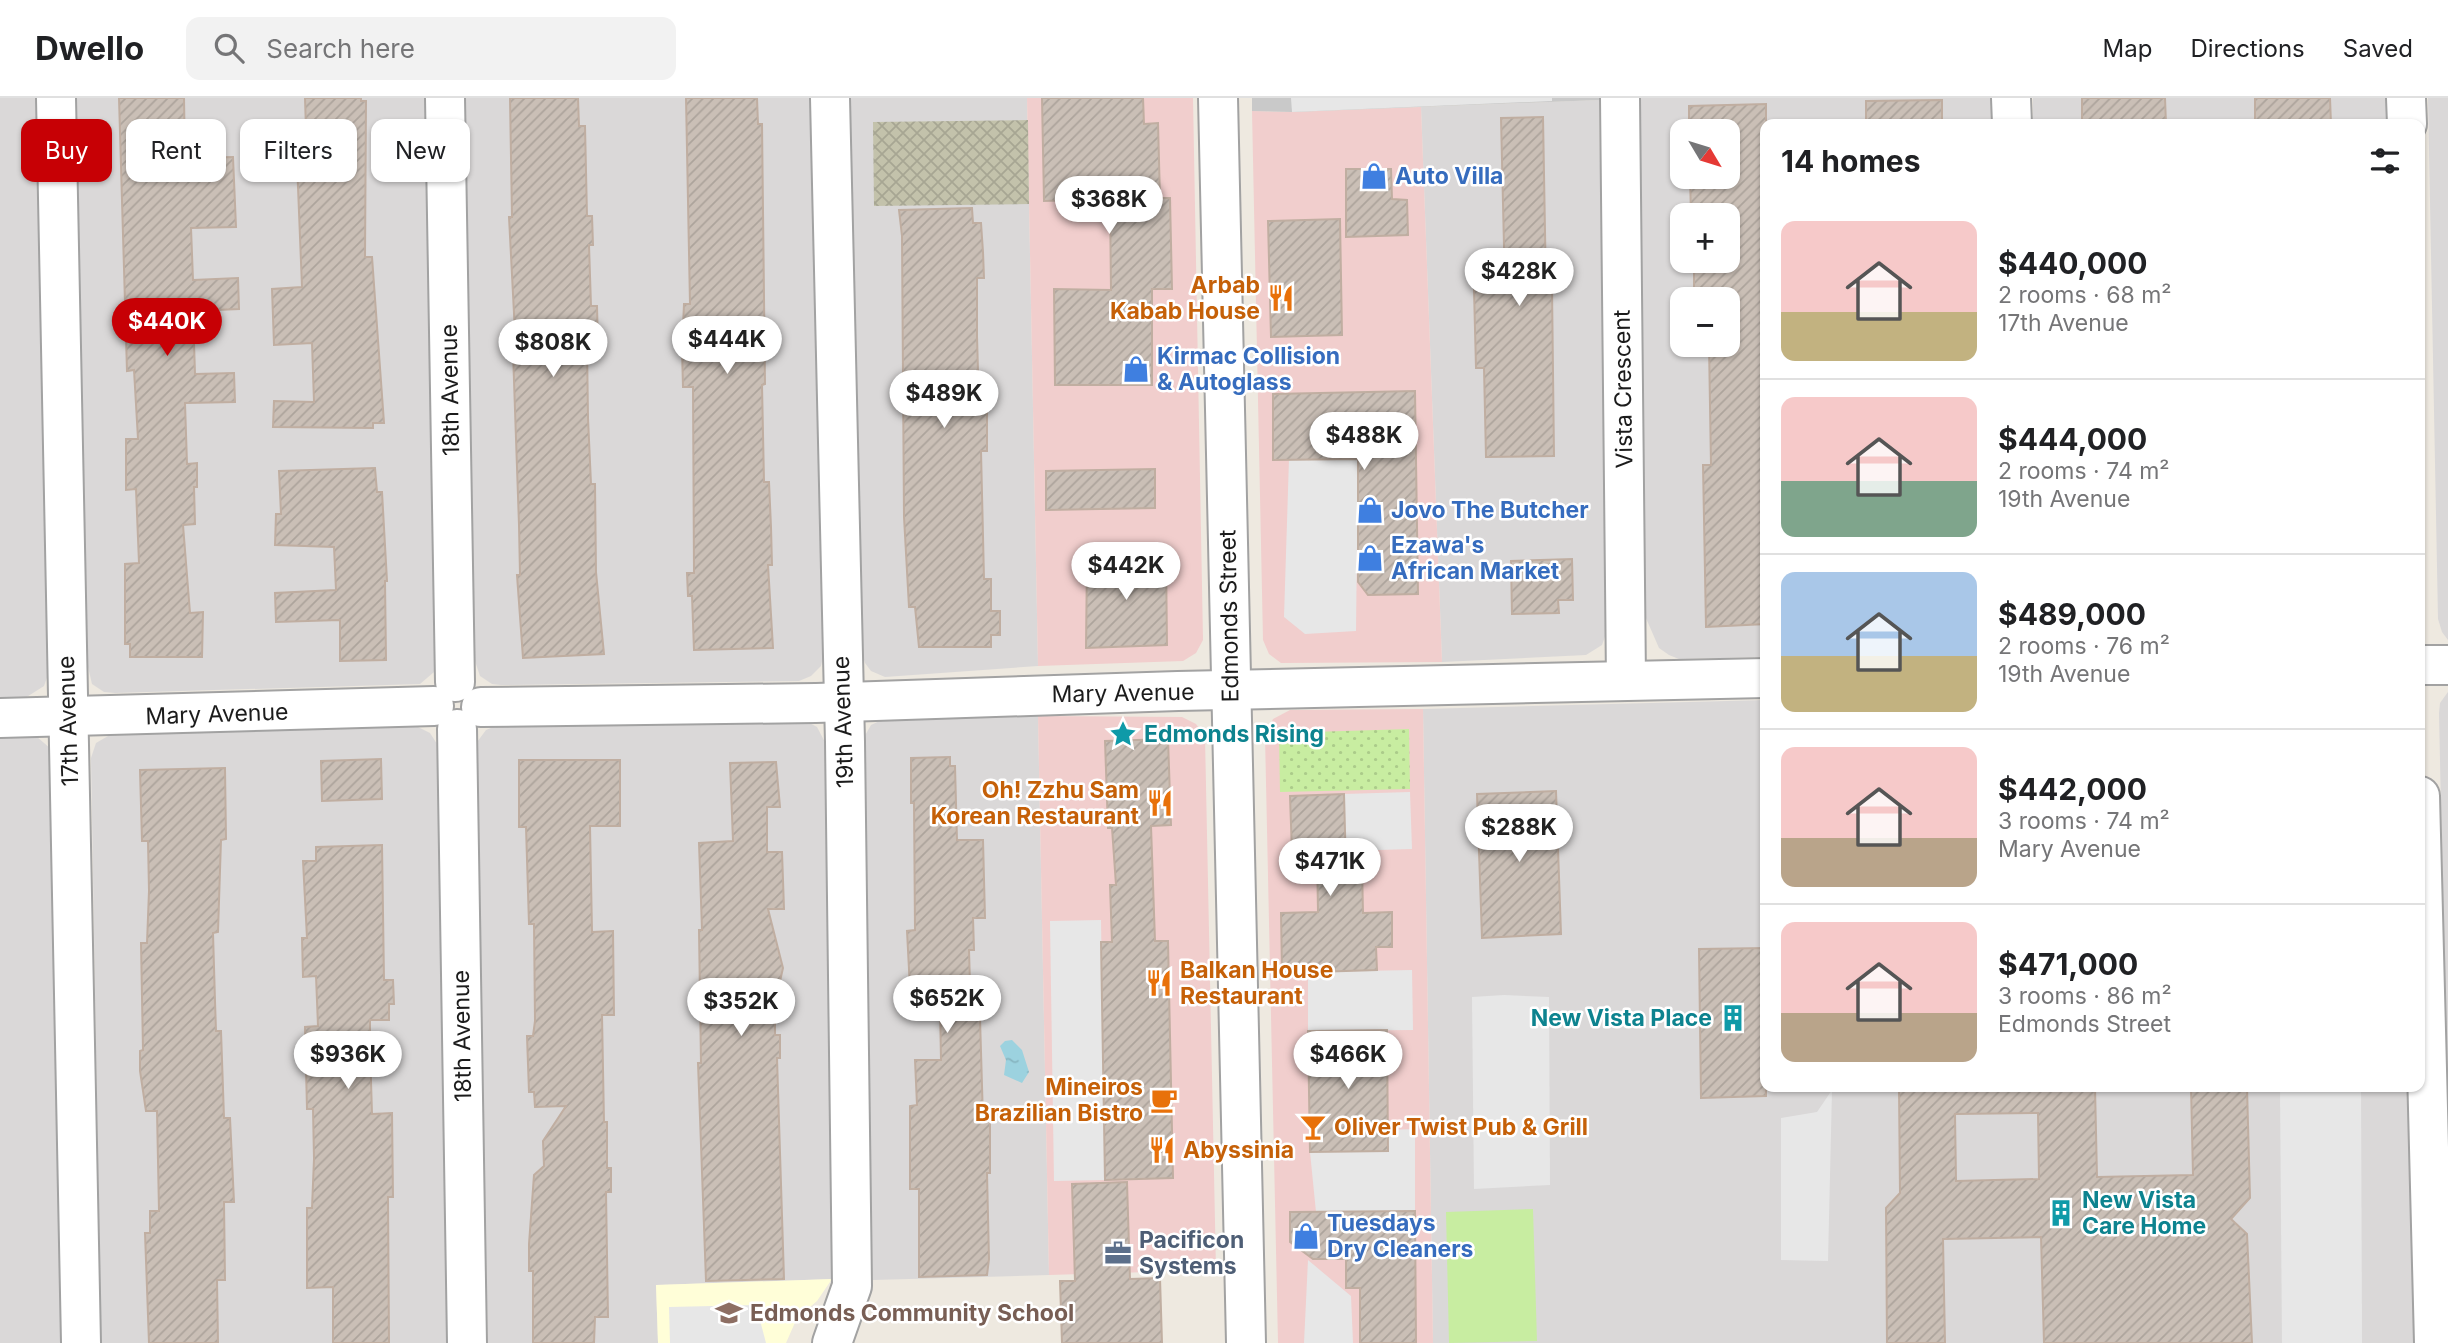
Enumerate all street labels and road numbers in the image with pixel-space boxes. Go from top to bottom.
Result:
street label: Vista Crescent [1608,309,1638,469]
street label: 18th Avenue [435,324,465,456]
street label: Edmonds Street [1213,529,1245,703]
street label: 17th Avenue [52,655,84,787]
street label: 19th Avenue [827,655,859,789]
street label: Mary Avenue [1051,678,1195,708]
street label: Mary Avenue [145,698,289,730]
street label: 18th Avenue [447,970,477,1102]

